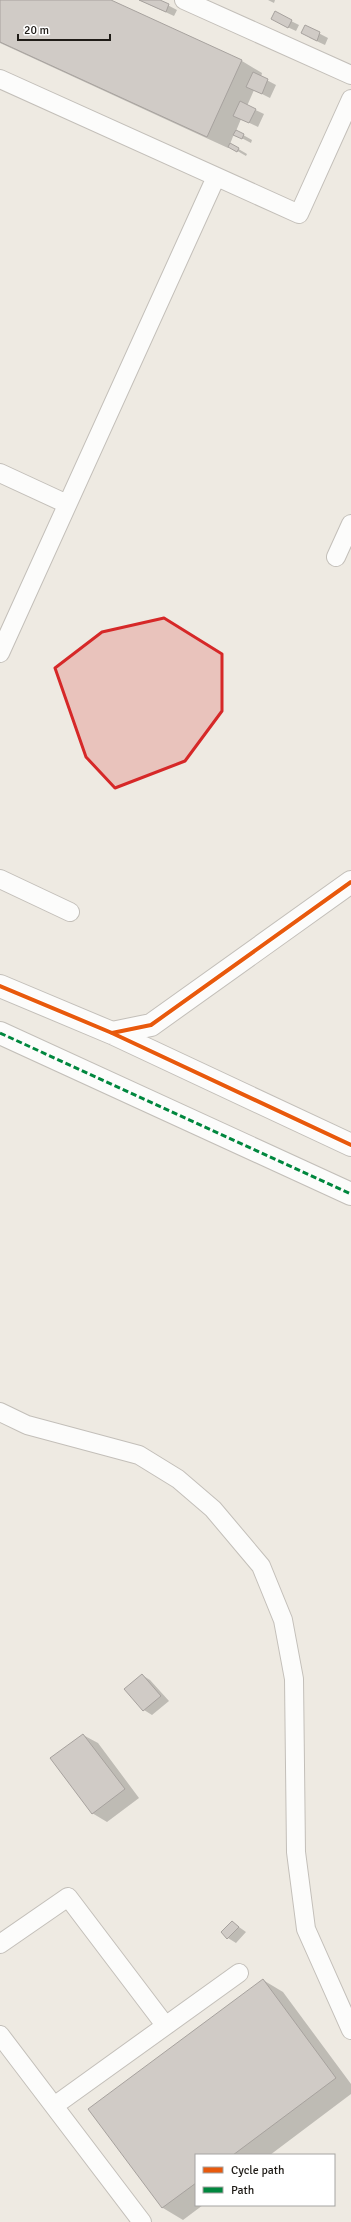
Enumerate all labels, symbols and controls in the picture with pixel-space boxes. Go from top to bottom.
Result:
scale bar [18,16,110,42]
text: 20 m [24,23,49,38]
legend [195,2154,335,2206]
text: Cycle path [231,2163,284,2178]
text: Path [231,2183,254,2198]

